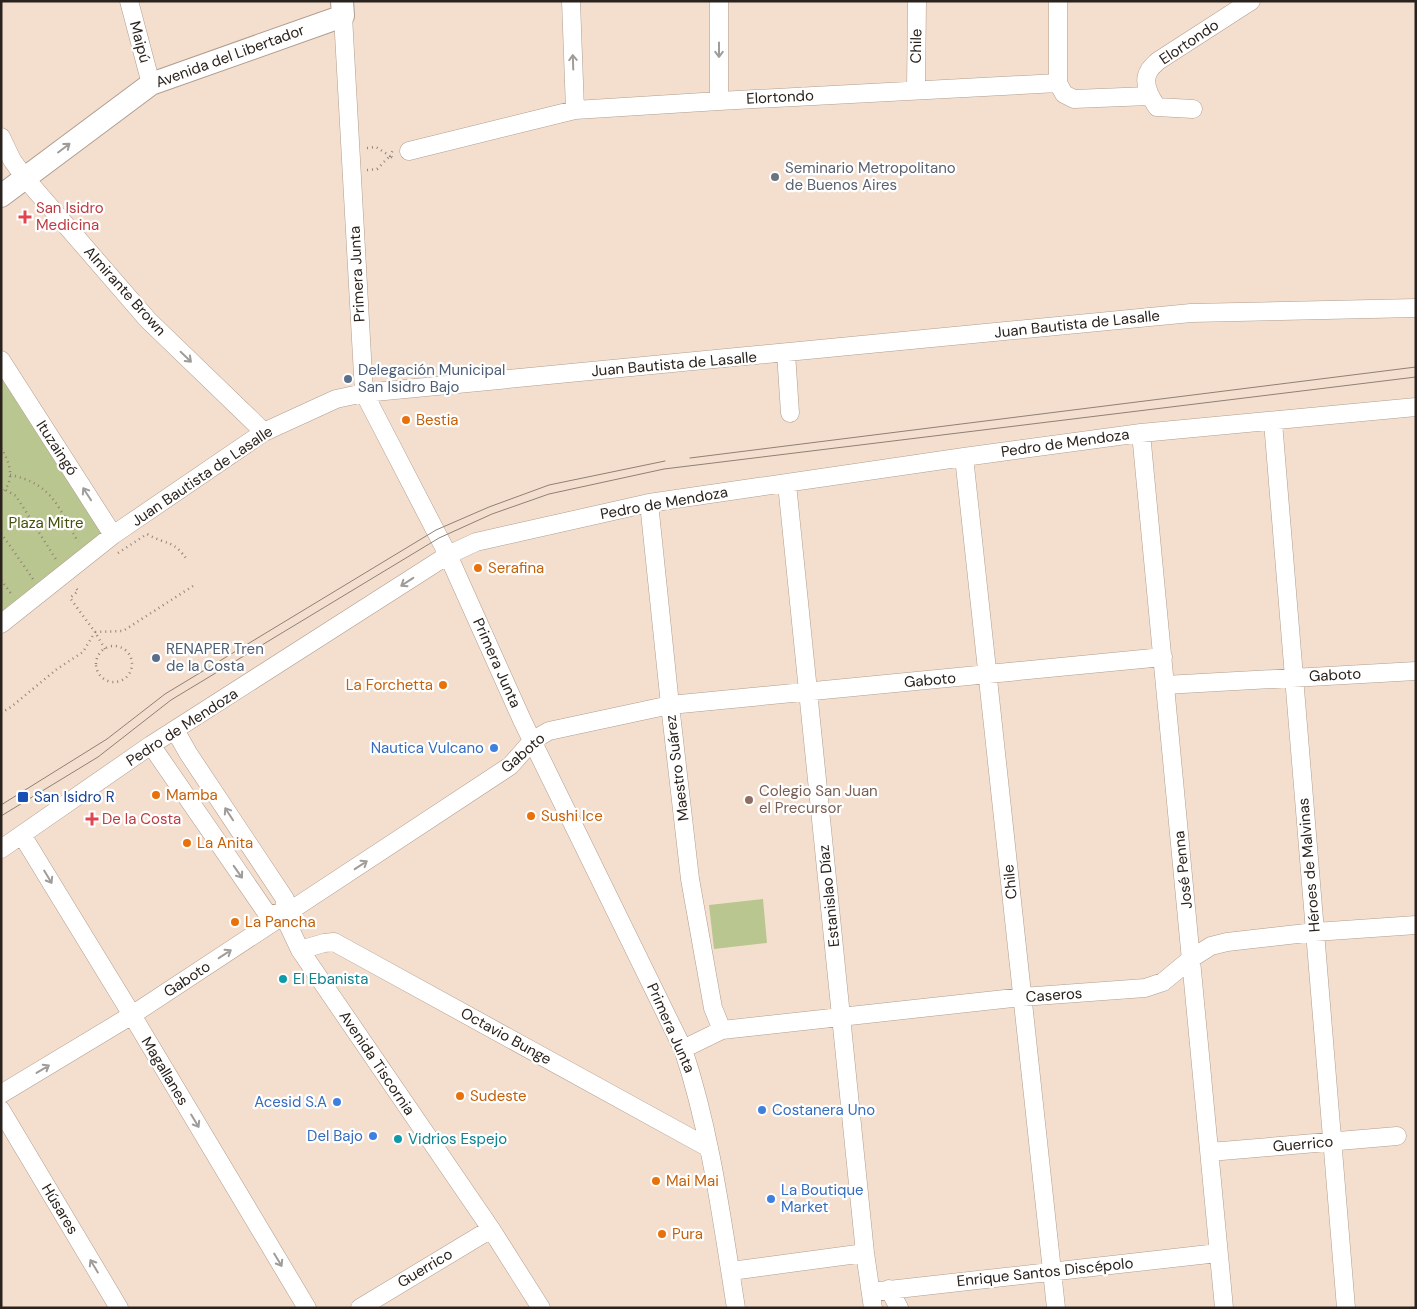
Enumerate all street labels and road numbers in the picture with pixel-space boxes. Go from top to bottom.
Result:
street label: Elortondo [1155,15,1223,69]
street label: Maipú [125,19,155,65]
street label: Avenida del Libertador [153,20,308,92]
street label: Chile [906,28,926,64]
street label: Elortondo [746,85,814,109]
street label: Primera Junta [344,225,370,323]
street label: Almirante Brown [80,242,170,340]
street label: Juan Bautista de Lasalle [993,305,1161,343]
street label: Juan Bautista de Lasalle [590,347,758,381]
street label: Ituzaingó [32,416,82,480]
street label: Juan Bautista de Lasalle [127,421,277,531]
street label: Pedro de Mendoza [1000,424,1130,462]
street label: Pedro de Mendoza [599,482,729,524]
street label: Primera Junta [468,615,526,711]
street label: Gaboto [1308,664,1362,686]
street label: Gaboto [903,668,957,692]
street label: Pedro de Mendoza [122,683,242,771]
street label: Maestro Suárez [661,714,693,822]
street label: Gaboto [497,728,549,778]
street label: Héroes de Malvinas [1293,797,1325,933]
street label: José Penna [1169,830,1197,910]
street label: Estanislao Díaz [814,844,844,948]
street label: Chile [998,864,1022,900]
street label: Gaboto [160,956,214,1002]
street label: Primera Junta [642,980,700,1076]
street label: Caseros [1025,983,1083,1007]
street label: Octavio Bunge [457,1003,555,1069]
street label: Avenida Tiscornia [335,1007,419,1119]
street label: Magallanes [137,1033,193,1109]
street label: Guerrico [1272,1131,1334,1157]
street label: Húsares [37,1180,83,1238]
street label: Guerrico [394,1244,456,1292]
street label: Enrique Santos Discépolo [956,1253,1134,1291]

